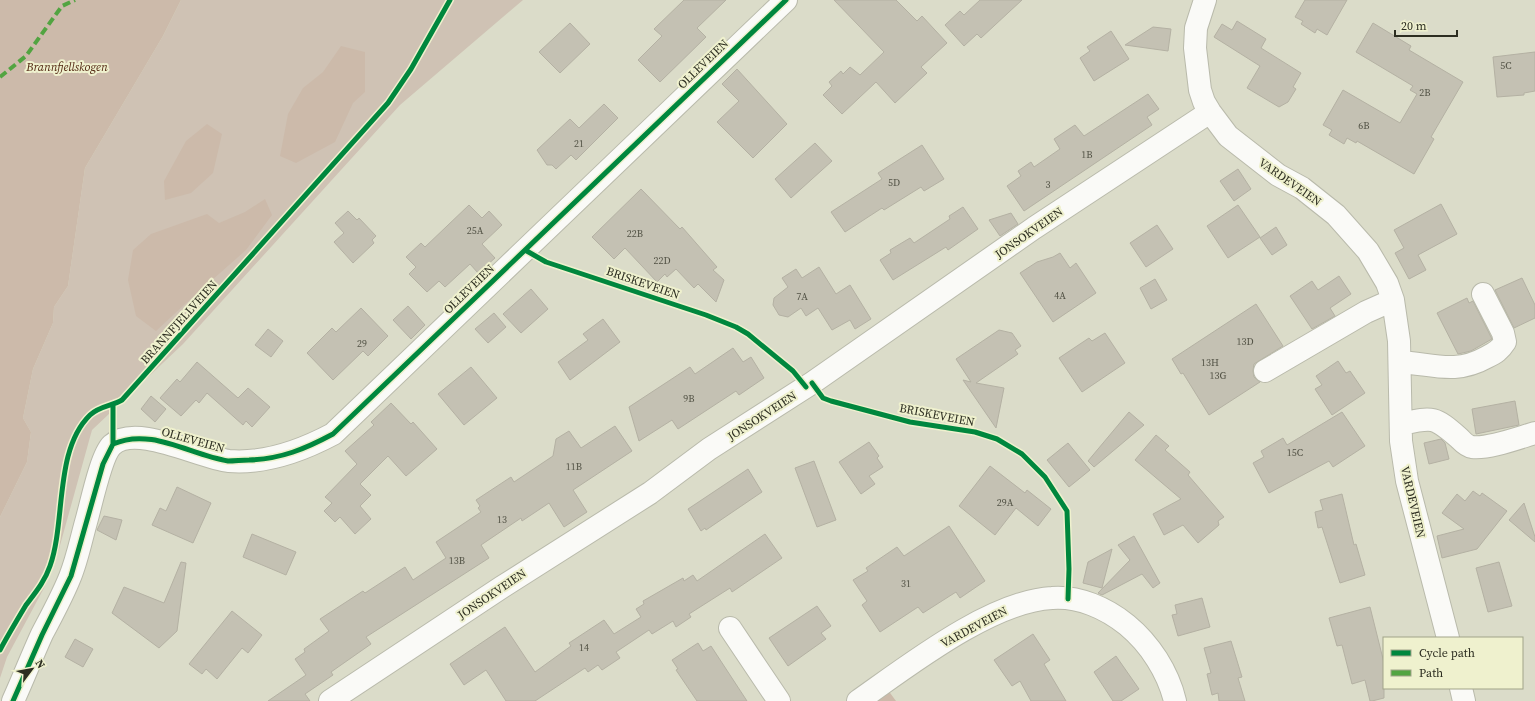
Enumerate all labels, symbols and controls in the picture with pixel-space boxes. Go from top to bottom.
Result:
scale bar [1395,12,1457,38]
text: 20 m [1401,18,1427,34]
street label: OLLEVEIEN [674,36,732,92]
park label: Brannfjellskogen [25,59,108,75]
house number: 5C [1500,59,1512,72]
house number: 2B [1419,86,1431,99]
house number: 6B [1358,119,1370,132]
house number: 21 [574,137,584,150]
house number: 1B [1081,148,1093,161]
street label: VARDEVEIEN [1255,154,1325,210]
house number: 5D [888,176,900,189]
house number: 3 [1046,178,1051,191]
street label: JONSOKVEIEN [991,204,1066,263]
house number: 25A [467,224,484,237]
house number: 22B [627,227,643,240]
house number: 22D [653,254,671,267]
street label: OLLEVEIEN [440,261,498,317]
street label: BRISKEVEIEN [604,263,682,303]
street label: BRANNFJELLVEIEN [137,276,221,367]
house number: 4A [1054,289,1066,302]
house number: 7A [796,290,808,303]
house number: 13D [1236,335,1254,348]
house number: 29 [357,337,367,350]
house number: 13H [1201,356,1219,369]
house number: 13G [1210,369,1227,382]
street label: JONSOKVEIEN [724,388,800,445]
house number: 9B [683,392,695,405]
street label: BRISKEVEIEN [898,400,976,430]
street label: OLLEVEIEN [160,423,227,457]
house number: 15C [1287,446,1303,459]
house number: 11B [566,460,582,473]
street label: VARDEVEIEN [1397,464,1429,540]
house number: 29A [997,496,1014,509]
house number: 13 [497,513,507,526]
house number: 13B [449,554,465,567]
street label: JONSOKVEIEN [454,565,530,623]
house number: 31 [901,577,911,590]
street label: VARDEVEIEN [938,603,1010,651]
legend [1383,637,1523,689]
house number: 14 [579,641,589,654]
text: Cycle path [1419,645,1475,661]
north arrow [12,649,52,689]
text: N [32,657,49,671]
text: Path [1419,665,1443,681]

